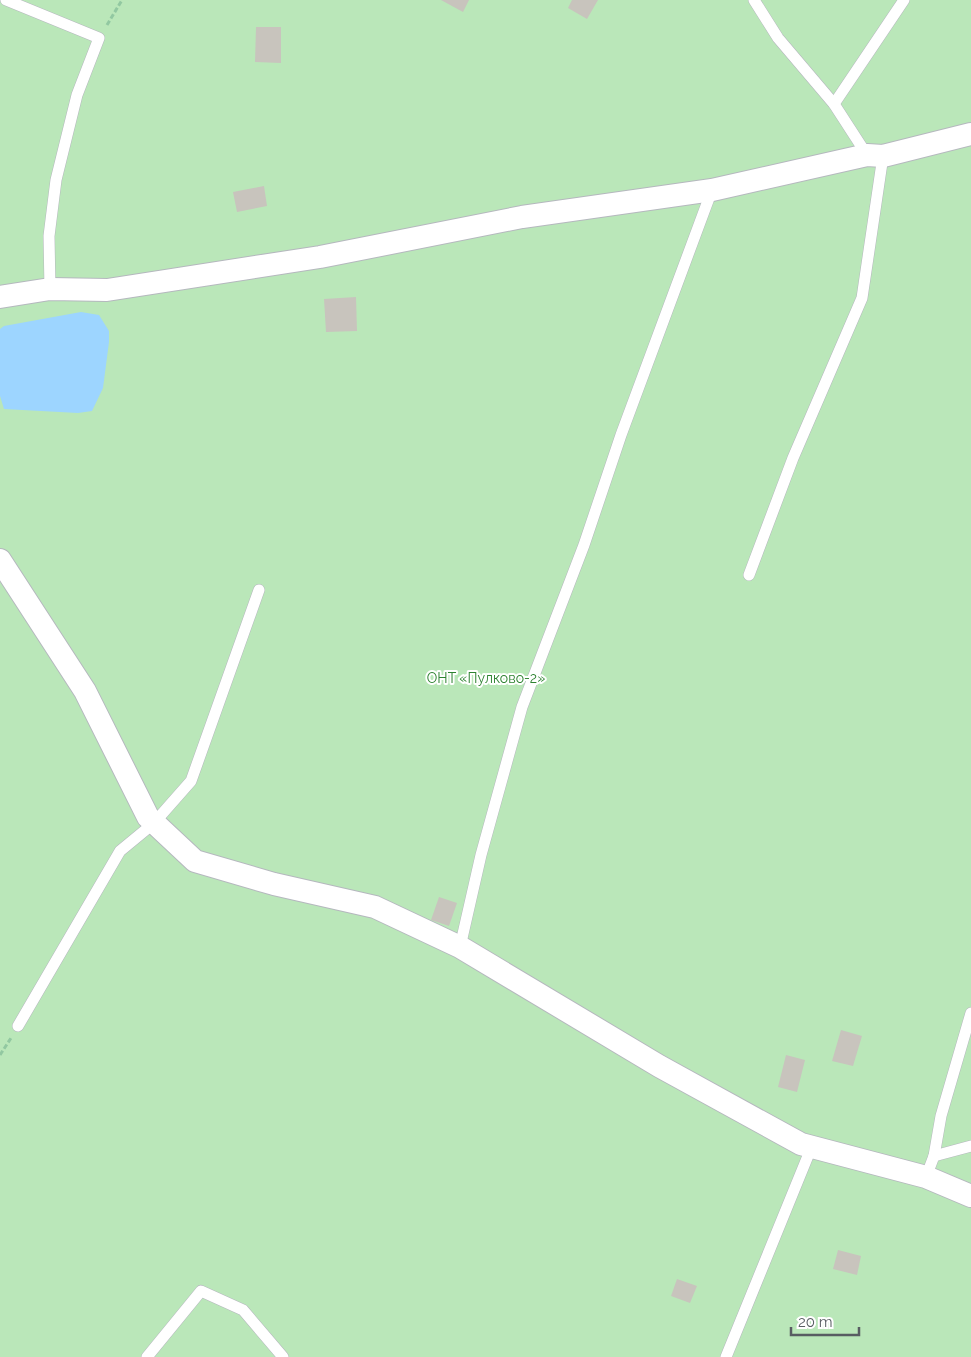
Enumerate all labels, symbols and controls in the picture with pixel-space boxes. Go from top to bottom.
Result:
park label: ОНТ «Пулково-2» [427,670,545,686]
scale bar [791,1304,858,1336]
text: 20 m [798,1313,833,1331]

